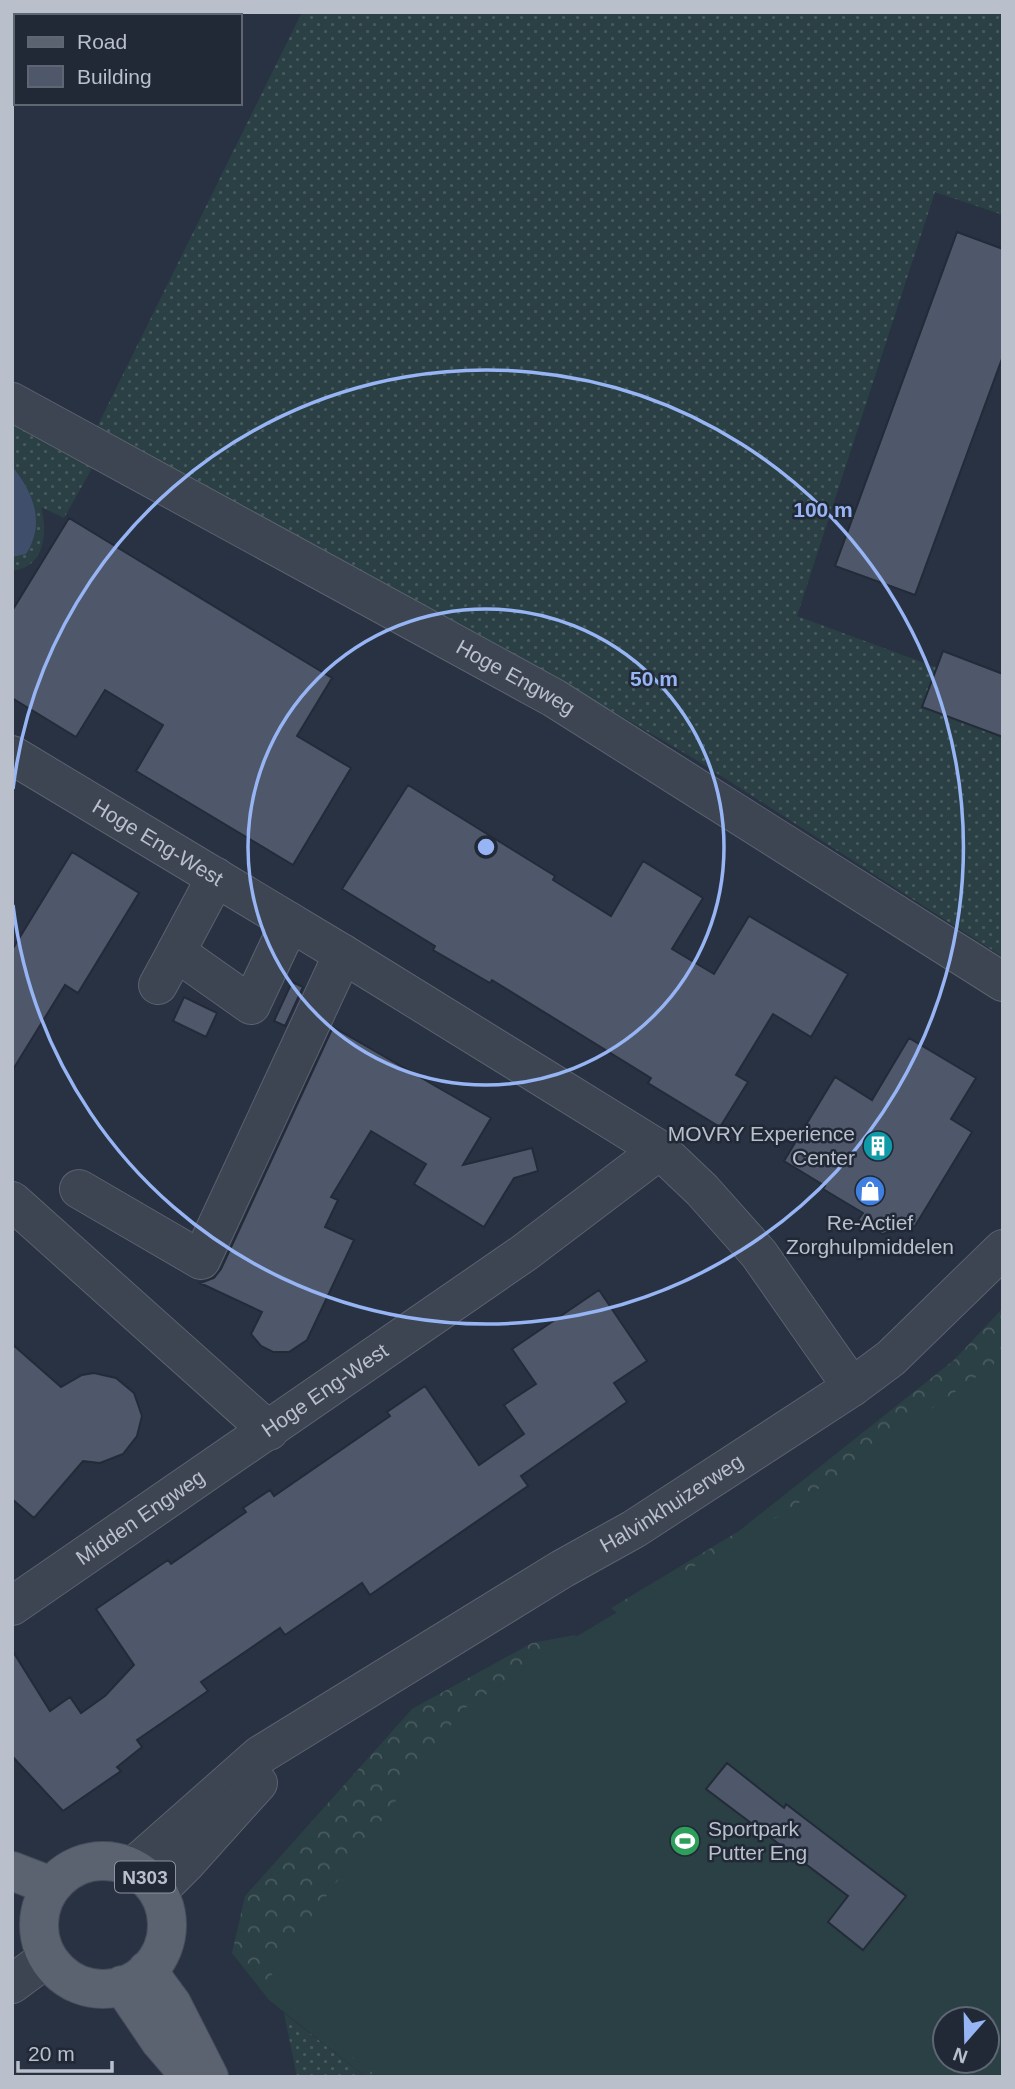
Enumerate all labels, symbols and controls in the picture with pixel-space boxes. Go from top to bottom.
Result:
legend [14,14,242,105]
text: Road [77,30,127,53]
text: Building [77,65,152,88]
text: 100 m [793,498,853,521]
street label: Hoge Engweg [453,635,579,719]
text: 50 m [630,667,678,690]
street label: Hoge Eng-West [89,794,227,890]
centre of rings [474,835,498,859]
place label: MOVRY Experience Center [668,1122,855,1169]
building icon: MOVRY Experience Center [861,1129,895,1163]
shop icon: Re-Actief Zorghulpmiddelen [853,1174,887,1208]
place label: Re-Actief Zorghulpmiddelen [786,1211,954,1258]
street label: Hoge Eng-West [257,1338,392,1441]
street label: Halvinkhuizerweg [596,1449,747,1557]
street label: Midden Engweg [72,1465,209,1569]
place label: Sportpark Putter Eng [708,1817,807,1864]
sports icon: Sportpark Putter Eng [668,1824,702,1858]
road number: N303 [115,1862,175,1893]
north arrow [931,2005,1001,2075]
scale bar [18,2030,112,2074]
text: 20 m [28,2042,75,2065]
text: N [950,2043,970,2068]

